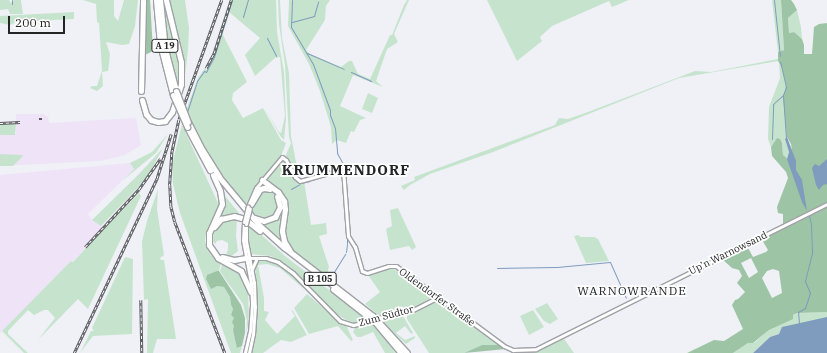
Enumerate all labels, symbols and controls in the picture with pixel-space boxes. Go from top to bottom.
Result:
scale bar [10,8,67,34]
text: 200 m [15,15,51,30]
road number: A 19 [151,39,179,53]
district label: KRUMMENDORF [282,162,410,178]
street label: Up’n Warnowsand [687,229,769,277]
street label: Oldendorfer Straße [397,265,477,329]
road number: B 105 [303,272,337,286]
district label: WARNOWRANDE [577,284,687,298]
street label: Zum Südtor [357,303,415,329]

